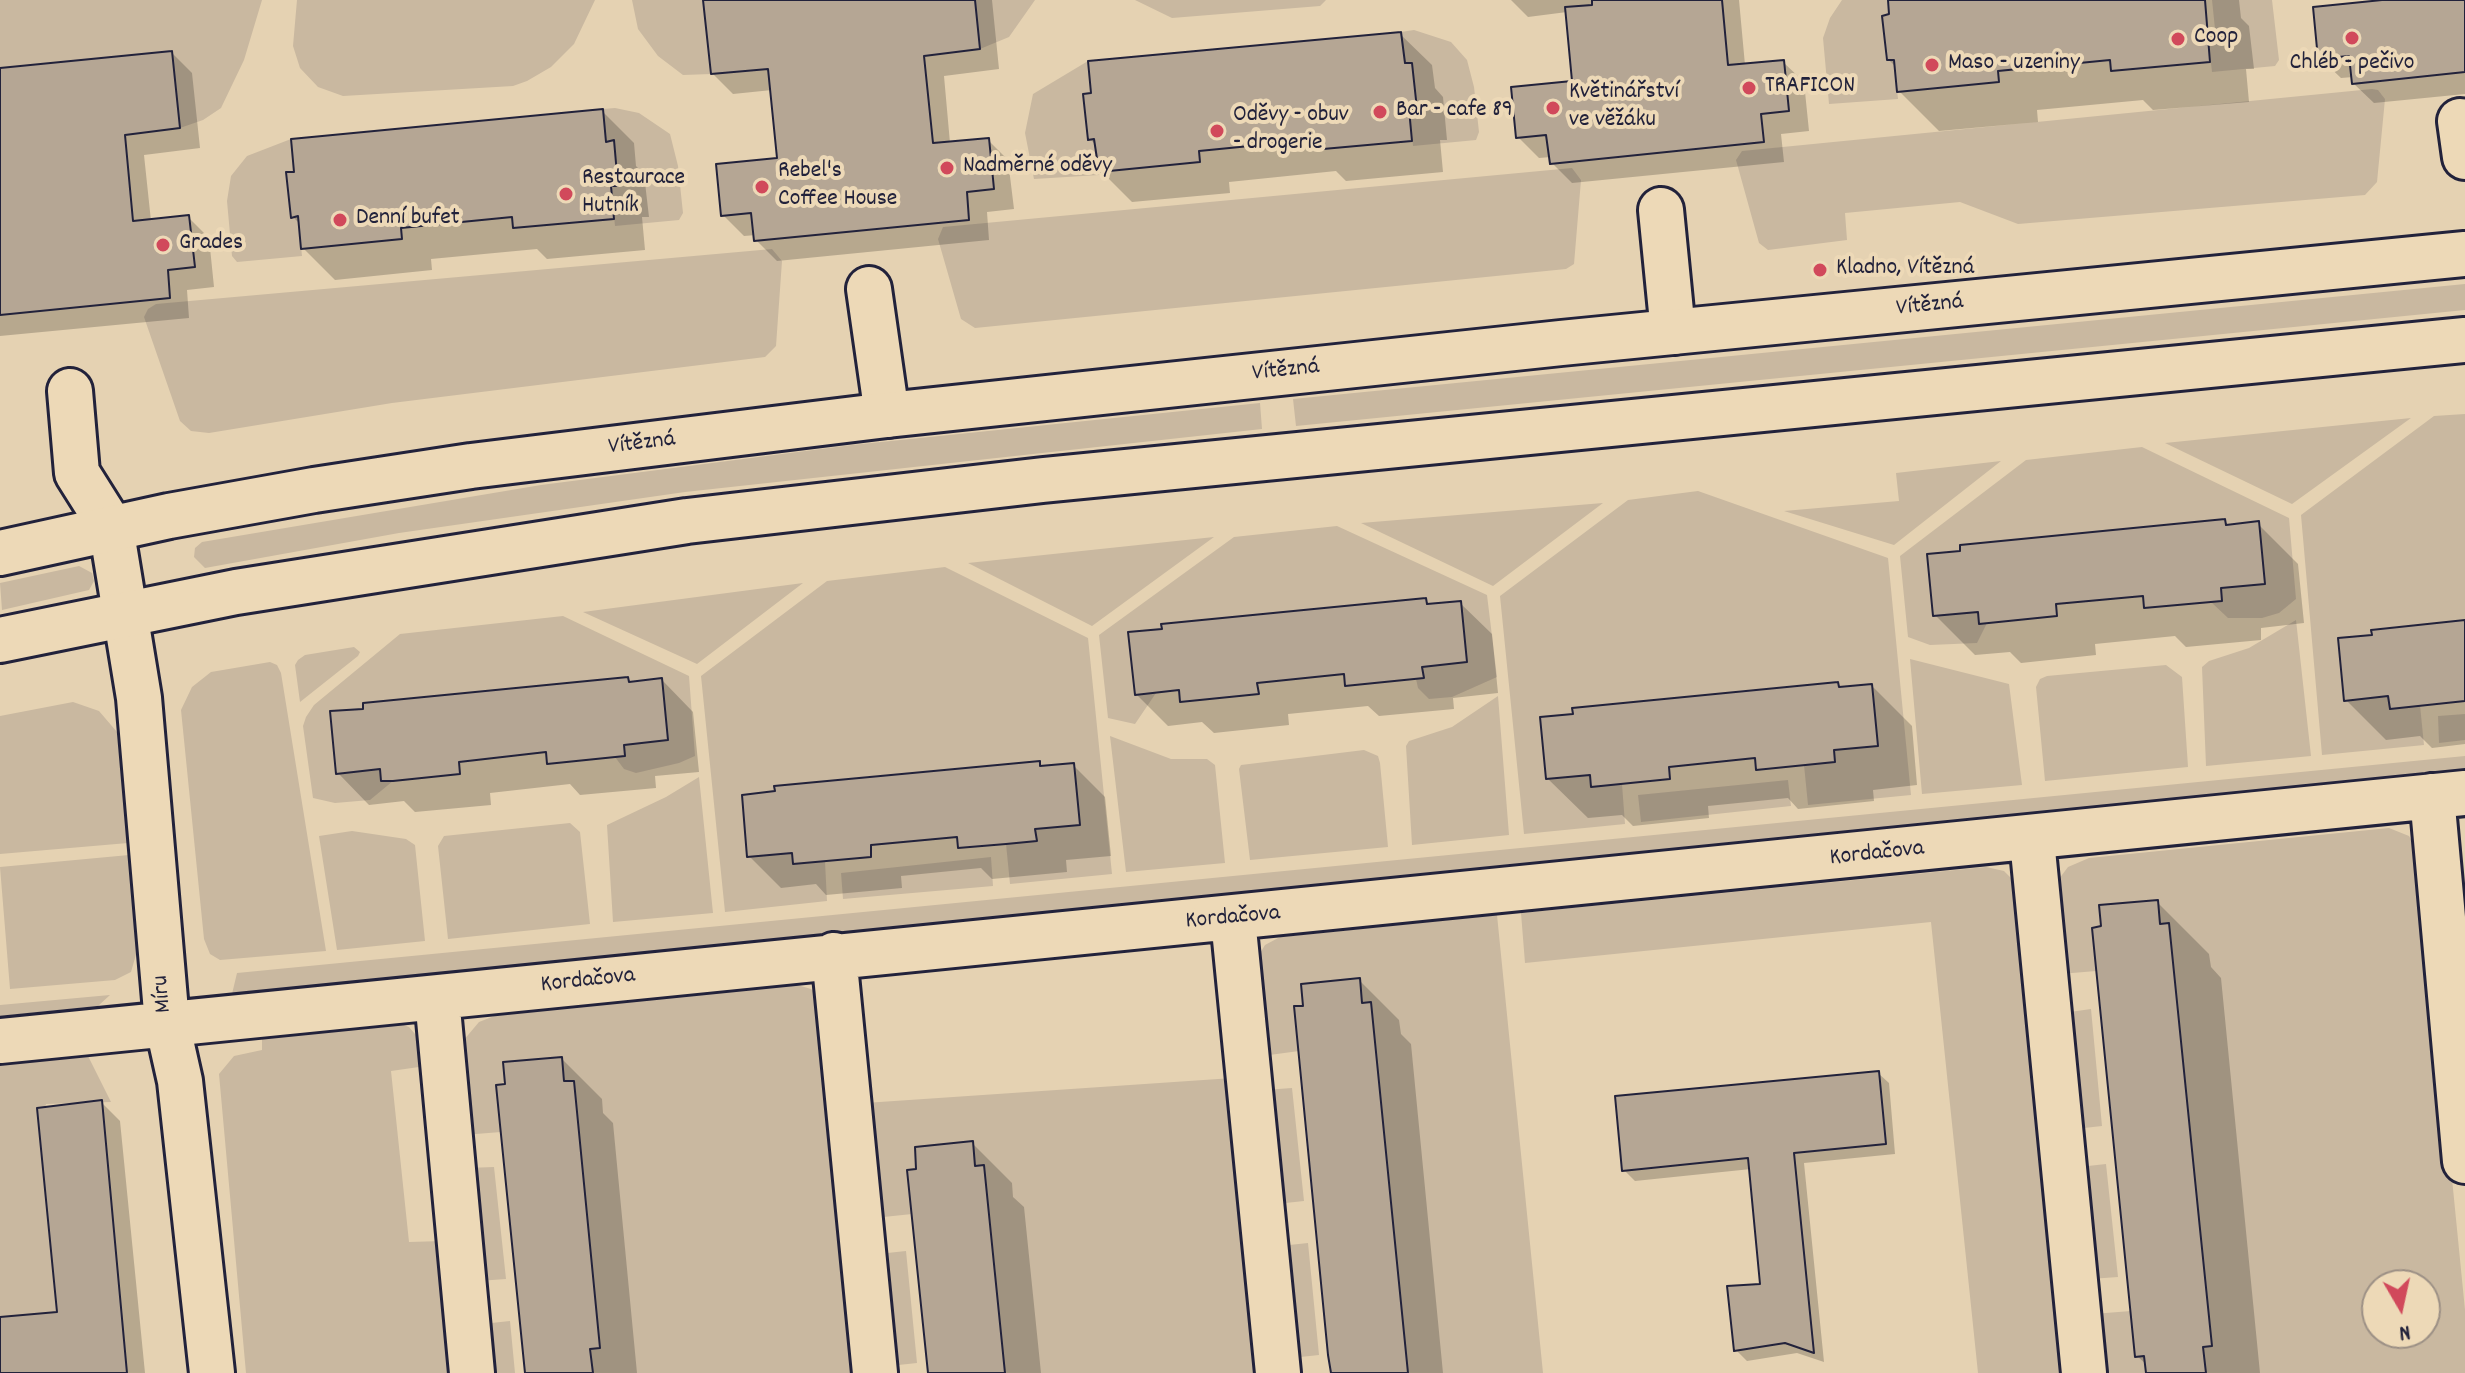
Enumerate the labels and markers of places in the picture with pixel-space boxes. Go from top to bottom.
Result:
place label: Coop [2194,25,2238,53]
marker: Chléb - pečivo [2343,29,2361,47]
marker: Coop [2169,30,2187,48]
place label: Maso - uzeniny [1948,51,2080,79]
place label: Chléb - pečivo [2290,51,2414,79]
marker: Maso - uzeniny [1923,56,1941,74]
place label: TRAFICON [1765,74,1855,102]
marker: TRAFICON [1740,79,1758,97]
place label: Květinářství ve věžáku [1569,80,1679,136]
place label: Bar - cafe 89 [1396,98,1513,126]
marker: Květinářství ve věžáku [1544,99,1562,117]
place label: Oděvy - obuv - drogerie [1233,103,1349,159]
marker: Bar - cafe 89 [1371,103,1389,121]
marker: Oděvy - obuv - drogerie [1208,122,1226,140]
place label: Nadměrné oděvy [963,154,1112,182]
place label: Rebel's Coffee House [778,159,897,215]
marker: Nadměrné oděvy [938,159,956,177]
place label: Restaurace Hutník [582,166,685,222]
marker: Rebel's Coffee House [753,178,771,196]
marker: Restaurace Hutník [557,185,575,203]
place label: Denní bufet [356,206,460,234]
marker: Denní bufet [331,211,349,229]
place label: Grades [179,231,243,259]
marker: Grades [154,236,172,254]
place label: Kladno, Vítězná [1836,256,1974,284]
marker: Kladno, Vítězná [1811,261,1829,279]

